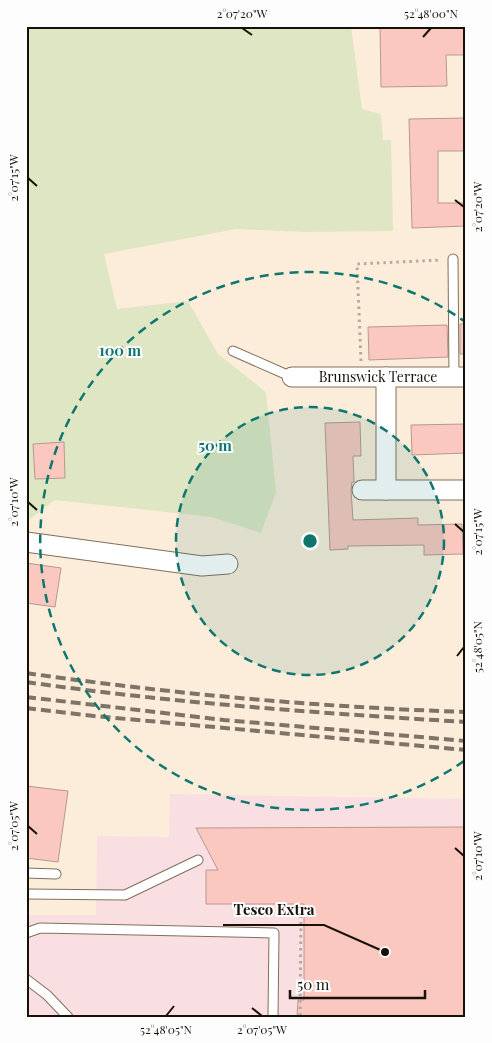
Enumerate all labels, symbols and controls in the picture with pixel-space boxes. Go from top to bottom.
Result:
text: 2°07'20"W [217,5,267,21]
text: 52°48'00"N [404,5,458,21]
text: 2°07'15"W [5,154,21,202]
text: 2°07'20"W [469,182,485,232]
text: 100 m [99,340,142,360]
street label: Brunswick Terrace [319,367,437,386]
text: 50 m [198,435,232,455]
text: 2°07'10"W [5,477,21,527]
text: 2°07'15"W [469,508,485,556]
centre of rings [301,532,319,550]
text: 52°48'05"N [469,621,485,673]
text: 2°07'05"W [5,801,21,851]
text: 2°07'10"W [469,831,485,881]
callout: Tesco Extra [223,895,324,925]
text: Tesco Extra [234,899,315,919]
scale bar [290,968,424,1000]
text: 50 m [297,974,330,994]
text: 52°48'05"N [140,1021,192,1037]
text: 2°07'05"W [237,1021,287,1037]

